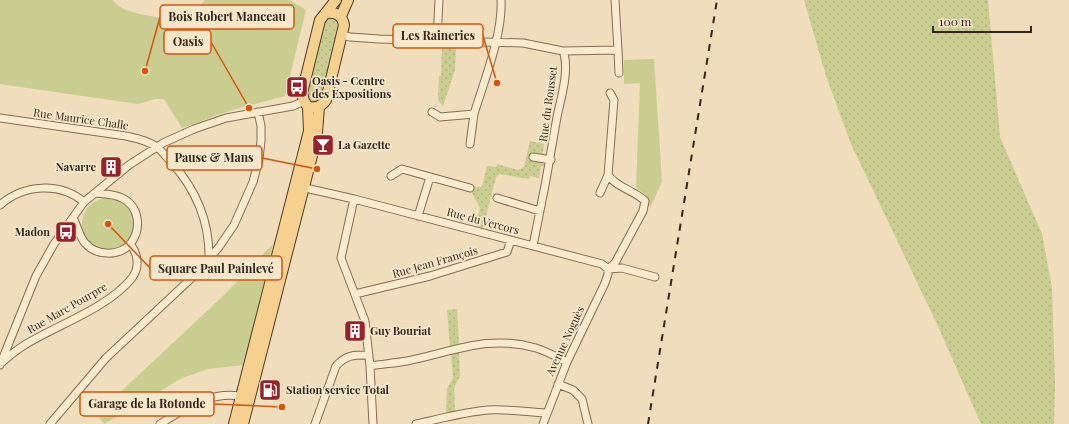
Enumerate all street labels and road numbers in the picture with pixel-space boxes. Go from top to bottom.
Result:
street label: Rue du Rousset [535,65,560,143]
street label: Rue Maurice Challe [32,104,130,133]
street label: Rue du Vercors [445,204,521,237]
street label: Rue Jean François [390,242,479,281]
street label: Rue Marc Pourpre [24,278,110,337]
street label: Avenue Noguès [541,303,587,379]

